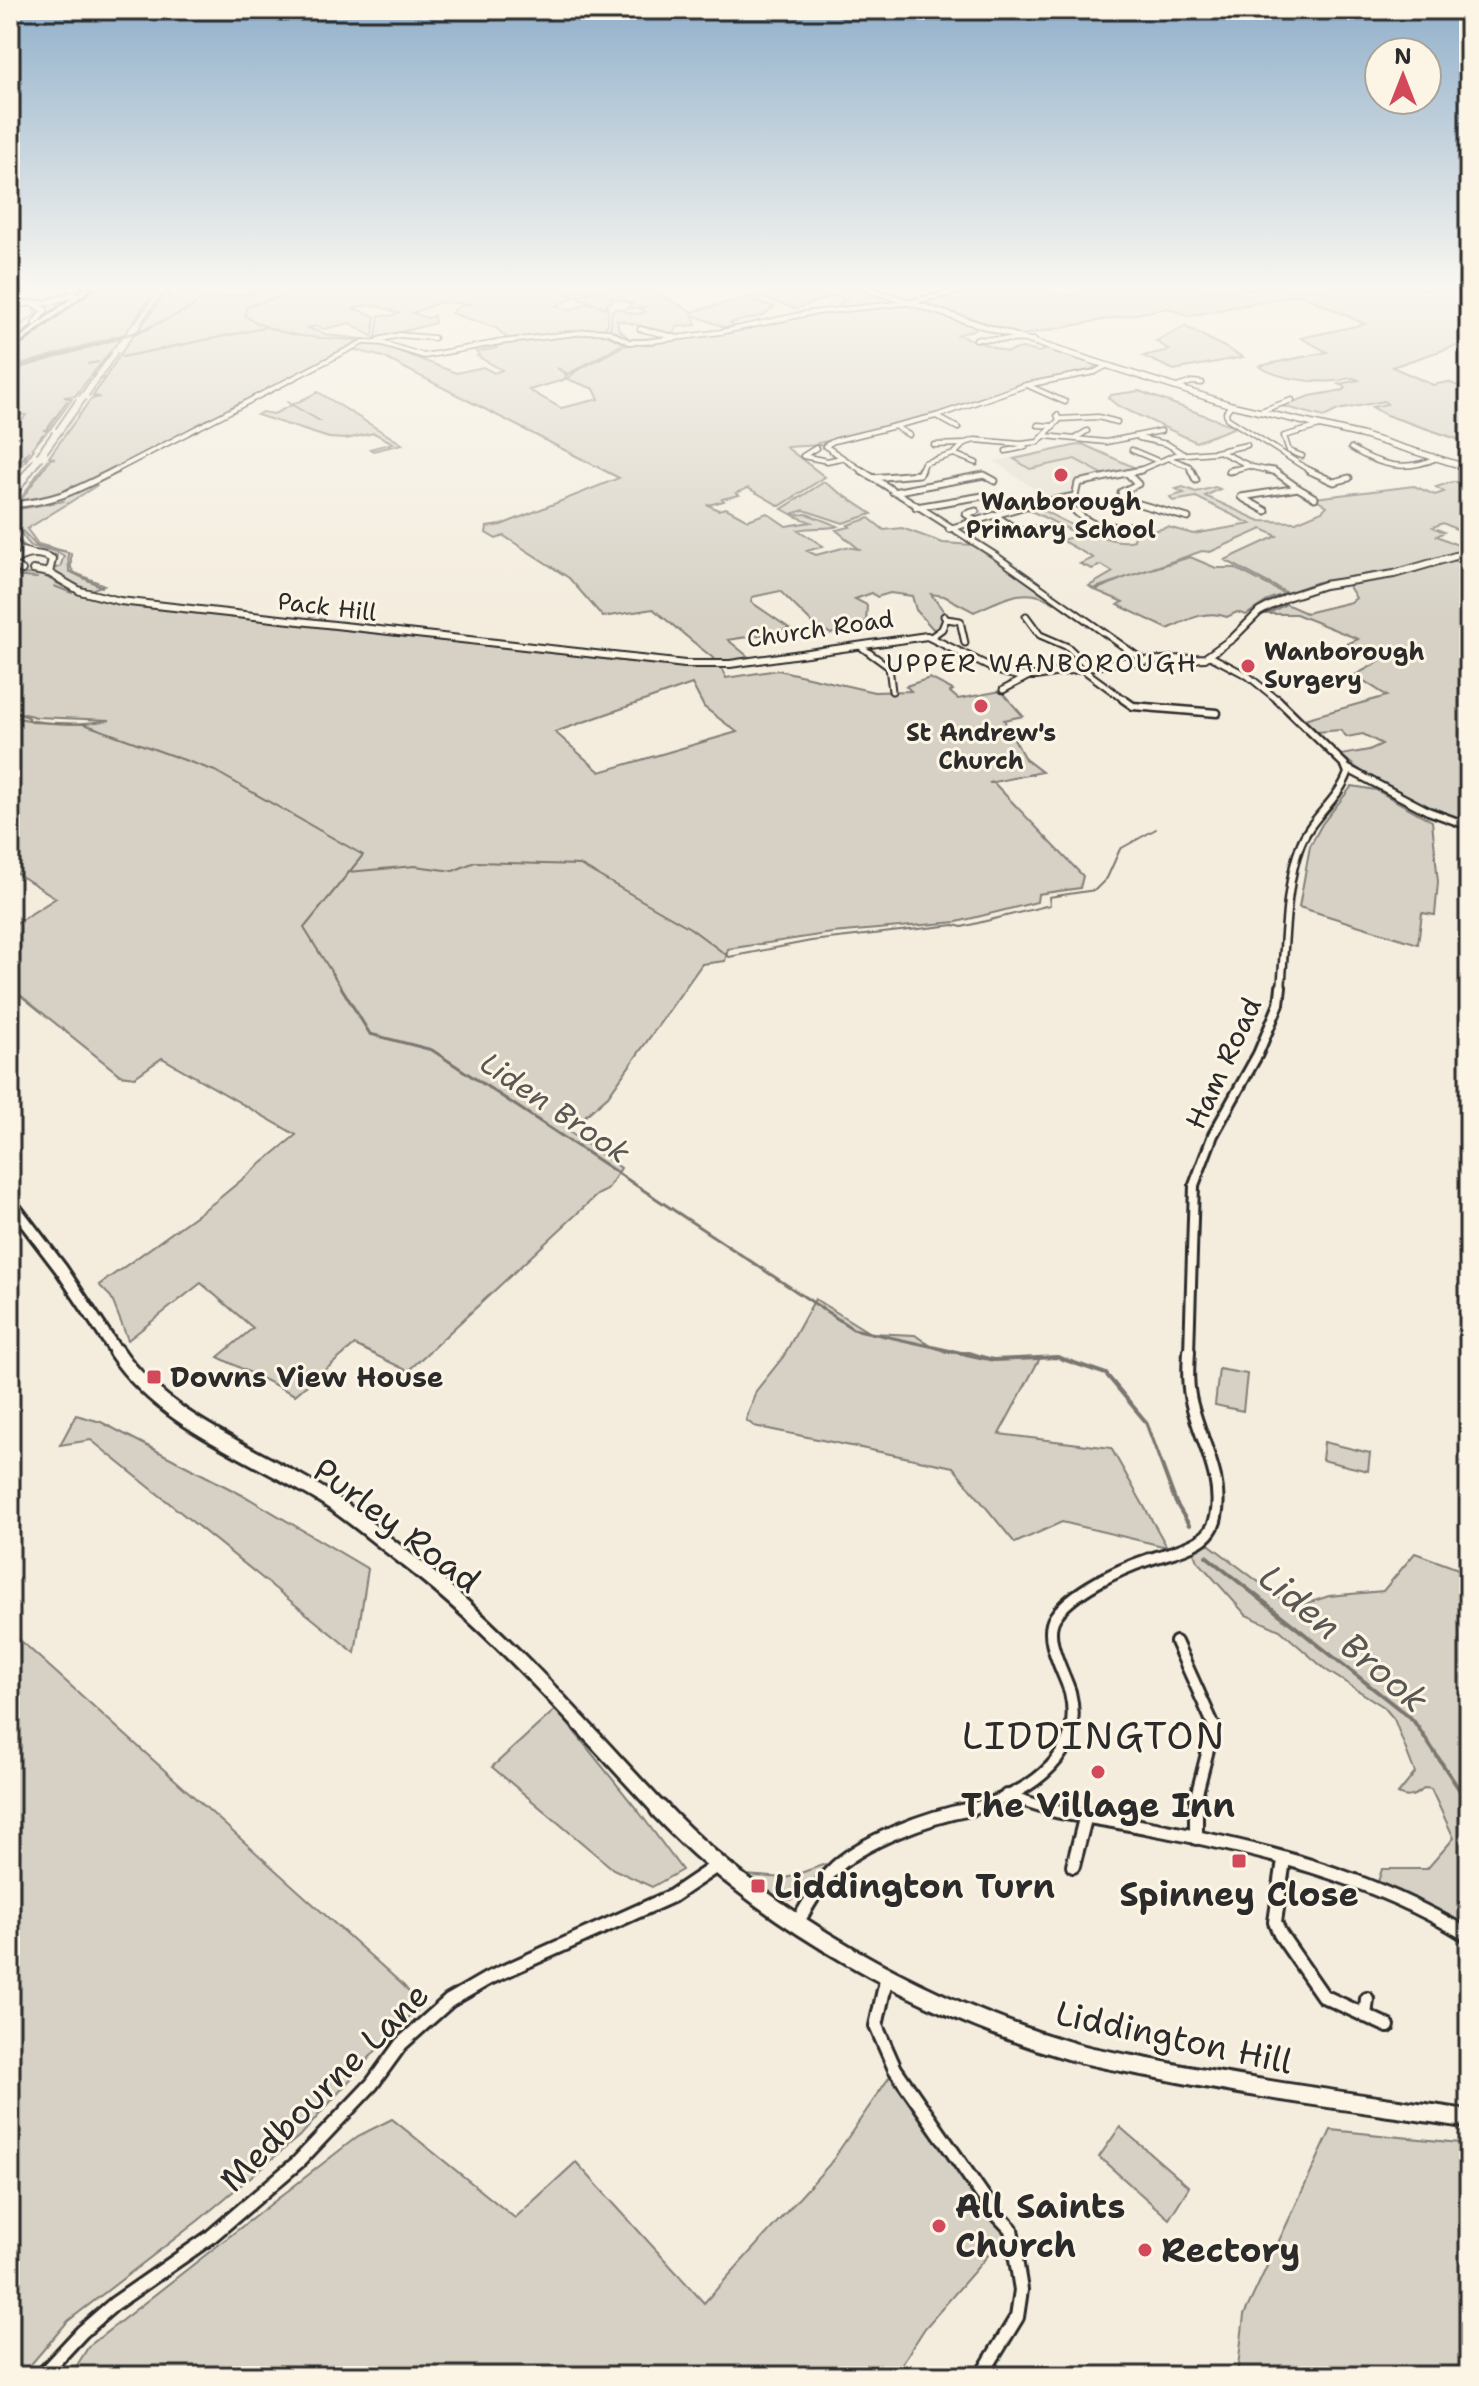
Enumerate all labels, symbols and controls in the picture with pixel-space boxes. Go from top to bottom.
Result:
north arrow [1363,36,1443,116]
text: N [1394,42,1412,71]
marker: Wanborough Primary School [1052,466,1070,484]
place label: Wanborough Primary School [966,486,1156,546]
street label: Pack Hill [276,585,379,629]
street label: Church Road [745,603,895,655]
place label: Wanborough Surgery [1264,636,1424,696]
district label: UPPER WANBOROUGH [886,645,1198,680]
marker: Wanborough Surgery [1239,657,1257,675]
marker: St Andrew's Church [972,697,990,715]
place label: St Andrew's Church [906,717,1056,777]
street label: Ham Road [1176,991,1270,1135]
water label: Liden Brook [472,1042,638,1173]
place label: Downs View House [170,1358,444,1396]
marker: Downs View House [145,1368,163,1386]
street label: Purley Road [304,1447,490,1603]
water label: Liden Brook [1248,1553,1439,1724]
district label: LIDDINGTON [962,1710,1226,1761]
marker: The Village Inn [1089,1763,1107,1781]
place label: The Village Inn [961,1782,1235,1828]
marker: Spinney Close [1230,1852,1248,1870]
place label: Liddington Turn [774,1863,1055,1909]
place label: Spinney Close [1119,1871,1359,1917]
marker: Liddington Turn [749,1877,767,1895]
street label: Medbourne Lane [209,1972,439,2202]
street label: Liddington Hill [1051,1989,1297,2085]
place label: All Saints Church [955,2183,1125,2268]
marker: All Saints Church [930,2217,948,2235]
place label: Rectory [1161,2227,1300,2273]
marker: Rectory [1136,2241,1154,2259]

